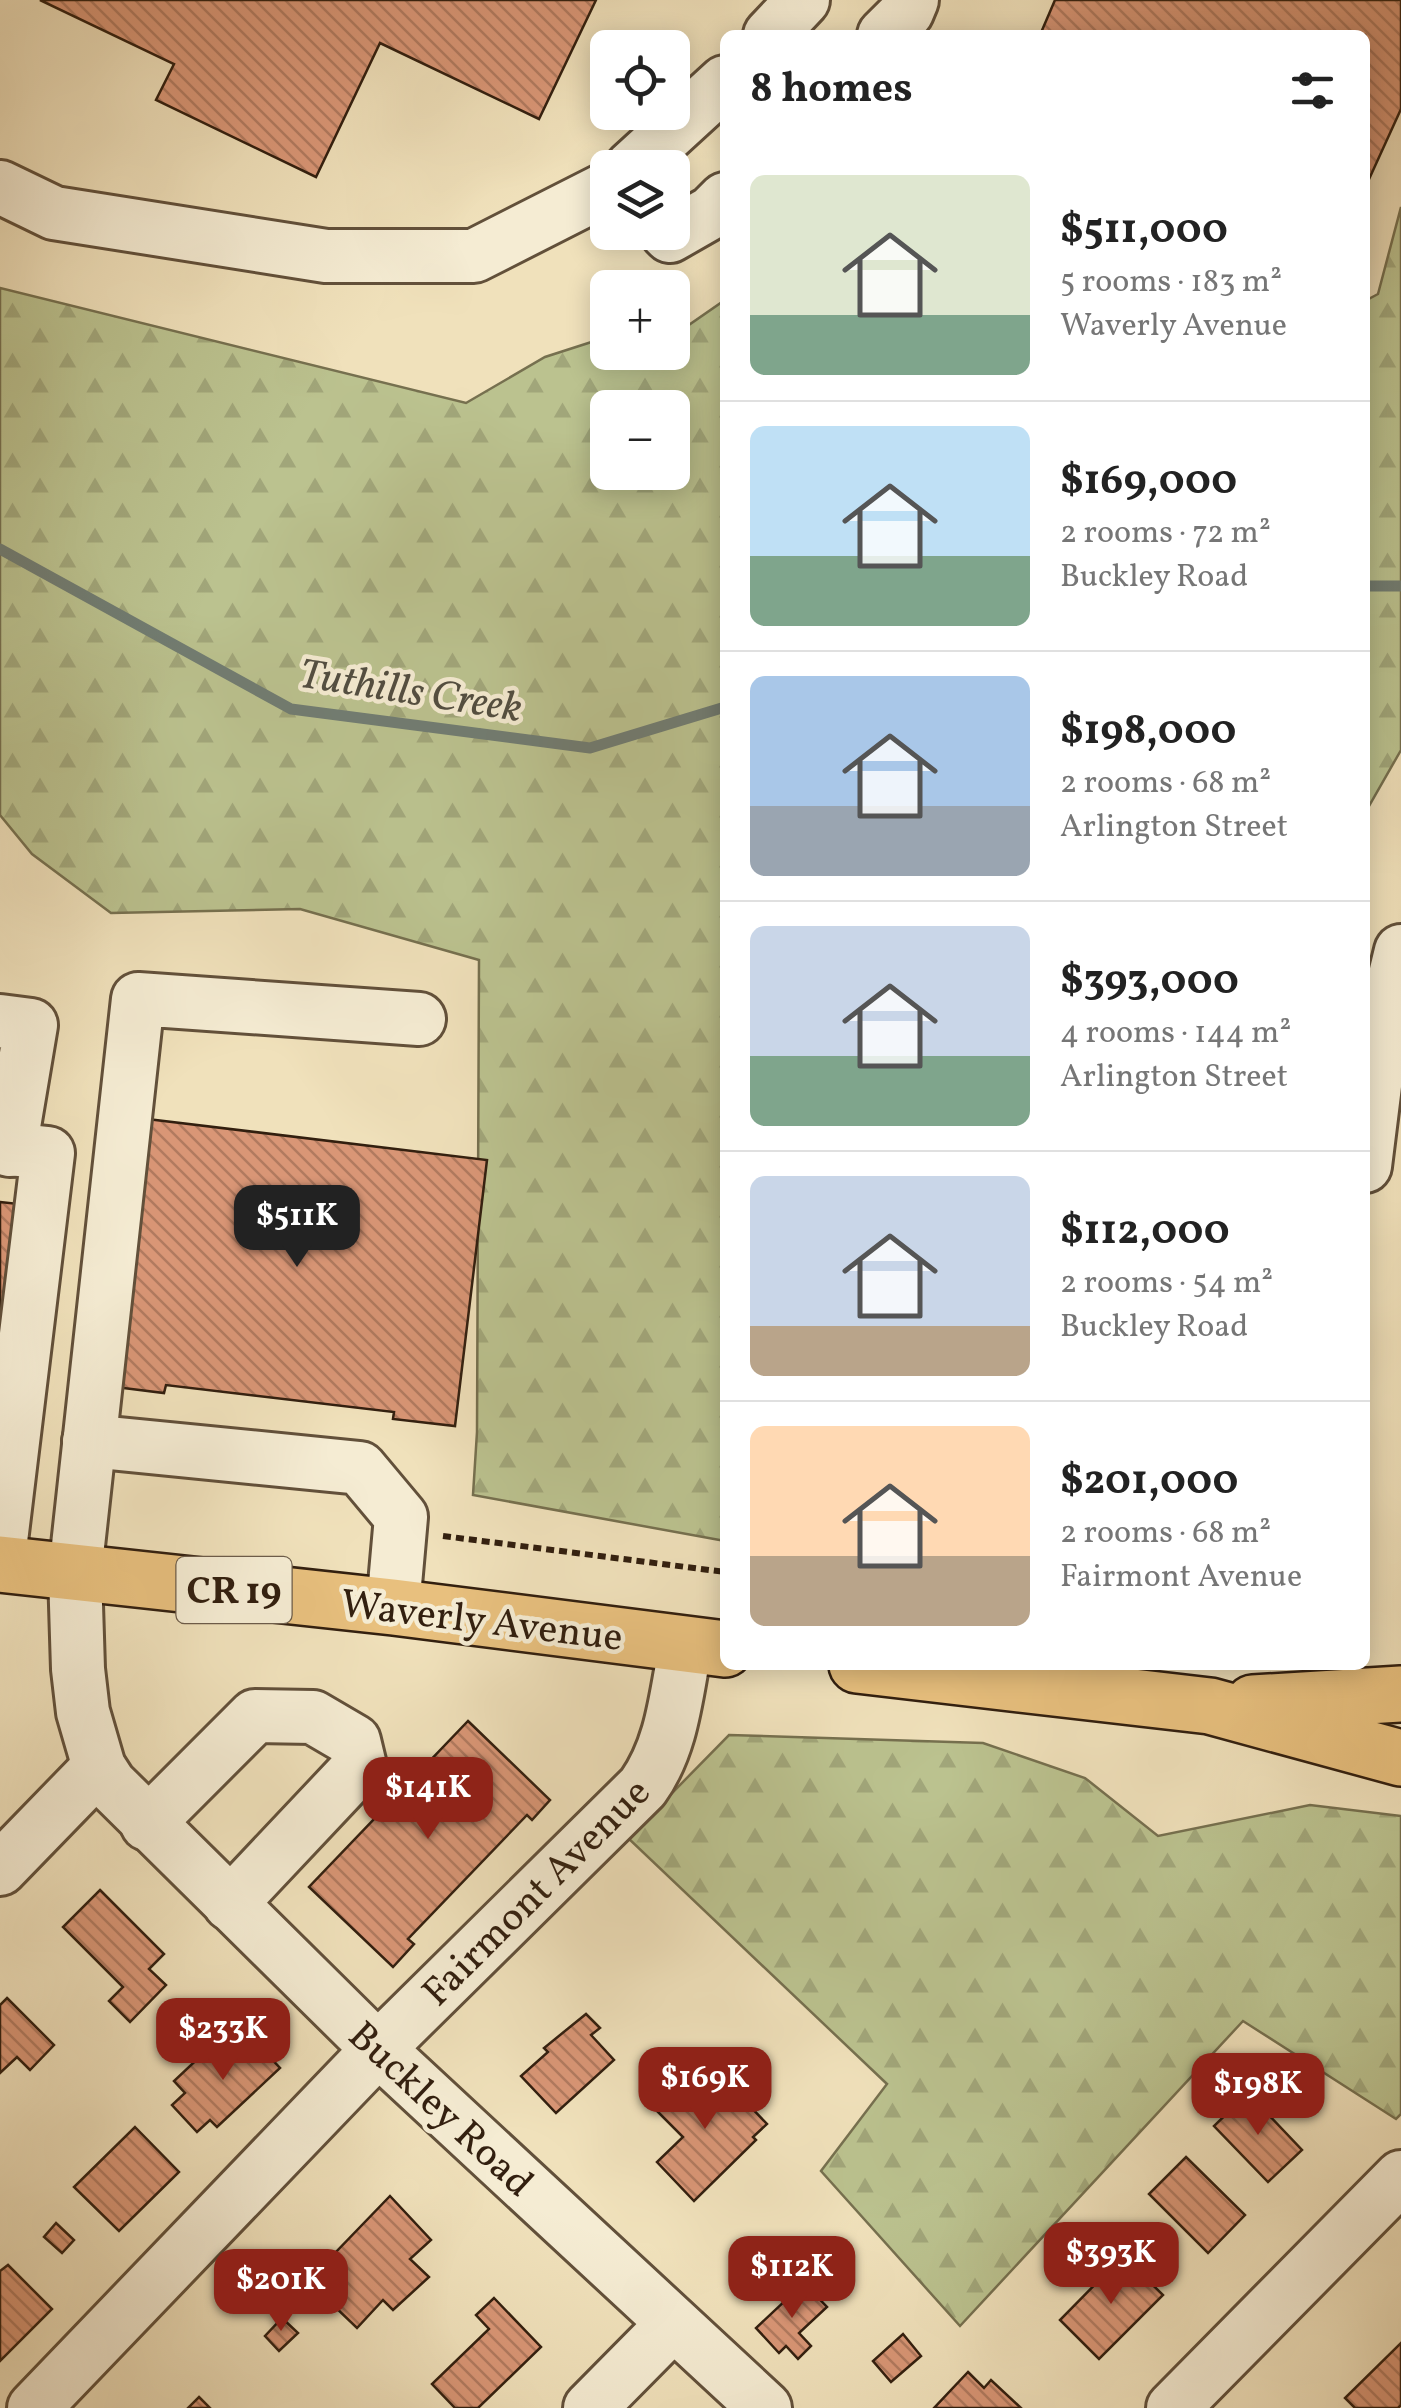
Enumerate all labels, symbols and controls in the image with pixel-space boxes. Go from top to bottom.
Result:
map controls [590,30,690,490]
button: locate [590,30,690,130]
text: 8 homes [750,61,913,120]
icon: filters [1285,63,1340,118]
button: layers [590,150,690,250]
text: $511,000 [1060,202,1228,261]
icon: home [830,215,950,335]
text: 5 rooms · 183 m² [1060,261,1282,305]
button: + [590,270,690,370]
text: Waverly Avenue [1060,305,1287,349]
button: − [590,390,690,490]
text: $169,000 [1060,453,1237,512]
icon: home [830,466,950,586]
text: 2 rooms · 72 m² [1060,512,1271,556]
text: Buckley Road [1060,556,1248,600]
water label: Tuthills Creek [295,647,526,740]
text: $198,000 [1060,703,1236,762]
icon: home [830,716,950,836]
text: 2 rooms · 68 m² [1060,762,1271,806]
text: Arlington Street [1060,806,1288,850]
text: $393,000 [1060,953,1239,1012]
icon: home [830,966,950,1086]
text: 4 rooms · 144 m² [1060,1012,1291,1056]
text: Arlington Street [1060,1056,1288,1100]
pin: $511K [227,1185,367,1270]
text: $511K [256,1195,338,1239]
text: $112,000 [1060,1203,1230,1262]
icon: home [830,1216,950,1336]
text: 2 rooms · 54 m² [1060,1262,1273,1306]
text: Buckley Road [1060,1306,1248,1350]
text: $201,000 [1060,1453,1238,1512]
icon: home [830,1466,950,1586]
text: 2 rooms · 68 m² [1060,1512,1271,1556]
text: Fairmont Avenue [1060,1556,1302,1600]
road number: CR 19 [176,1557,292,1623]
street label: Waverly Avenue [337,1578,626,1668]
pin: $141K [358,1757,498,1842]
text: $141K [385,1767,471,1811]
street label: Fairmont Avenue [411,1767,665,2021]
pin: $233K [153,1998,293,2083]
text: $233K [178,2008,268,2052]
street label: Buckley Road [334,2010,544,2212]
pin: $169K [635,2047,775,2132]
pin: $198K [1188,2053,1328,2138]
text: $169K [660,2057,750,2101]
text: $198K [1214,2063,1303,2107]
pin: $393K [1041,2222,1181,2307]
text: $393K [1066,2232,1156,2276]
pin: $112K [722,2236,862,2321]
text: $112K [750,2246,834,2290]
pin: $201K [211,2249,351,2334]
text: $201K [236,2259,326,2303]

